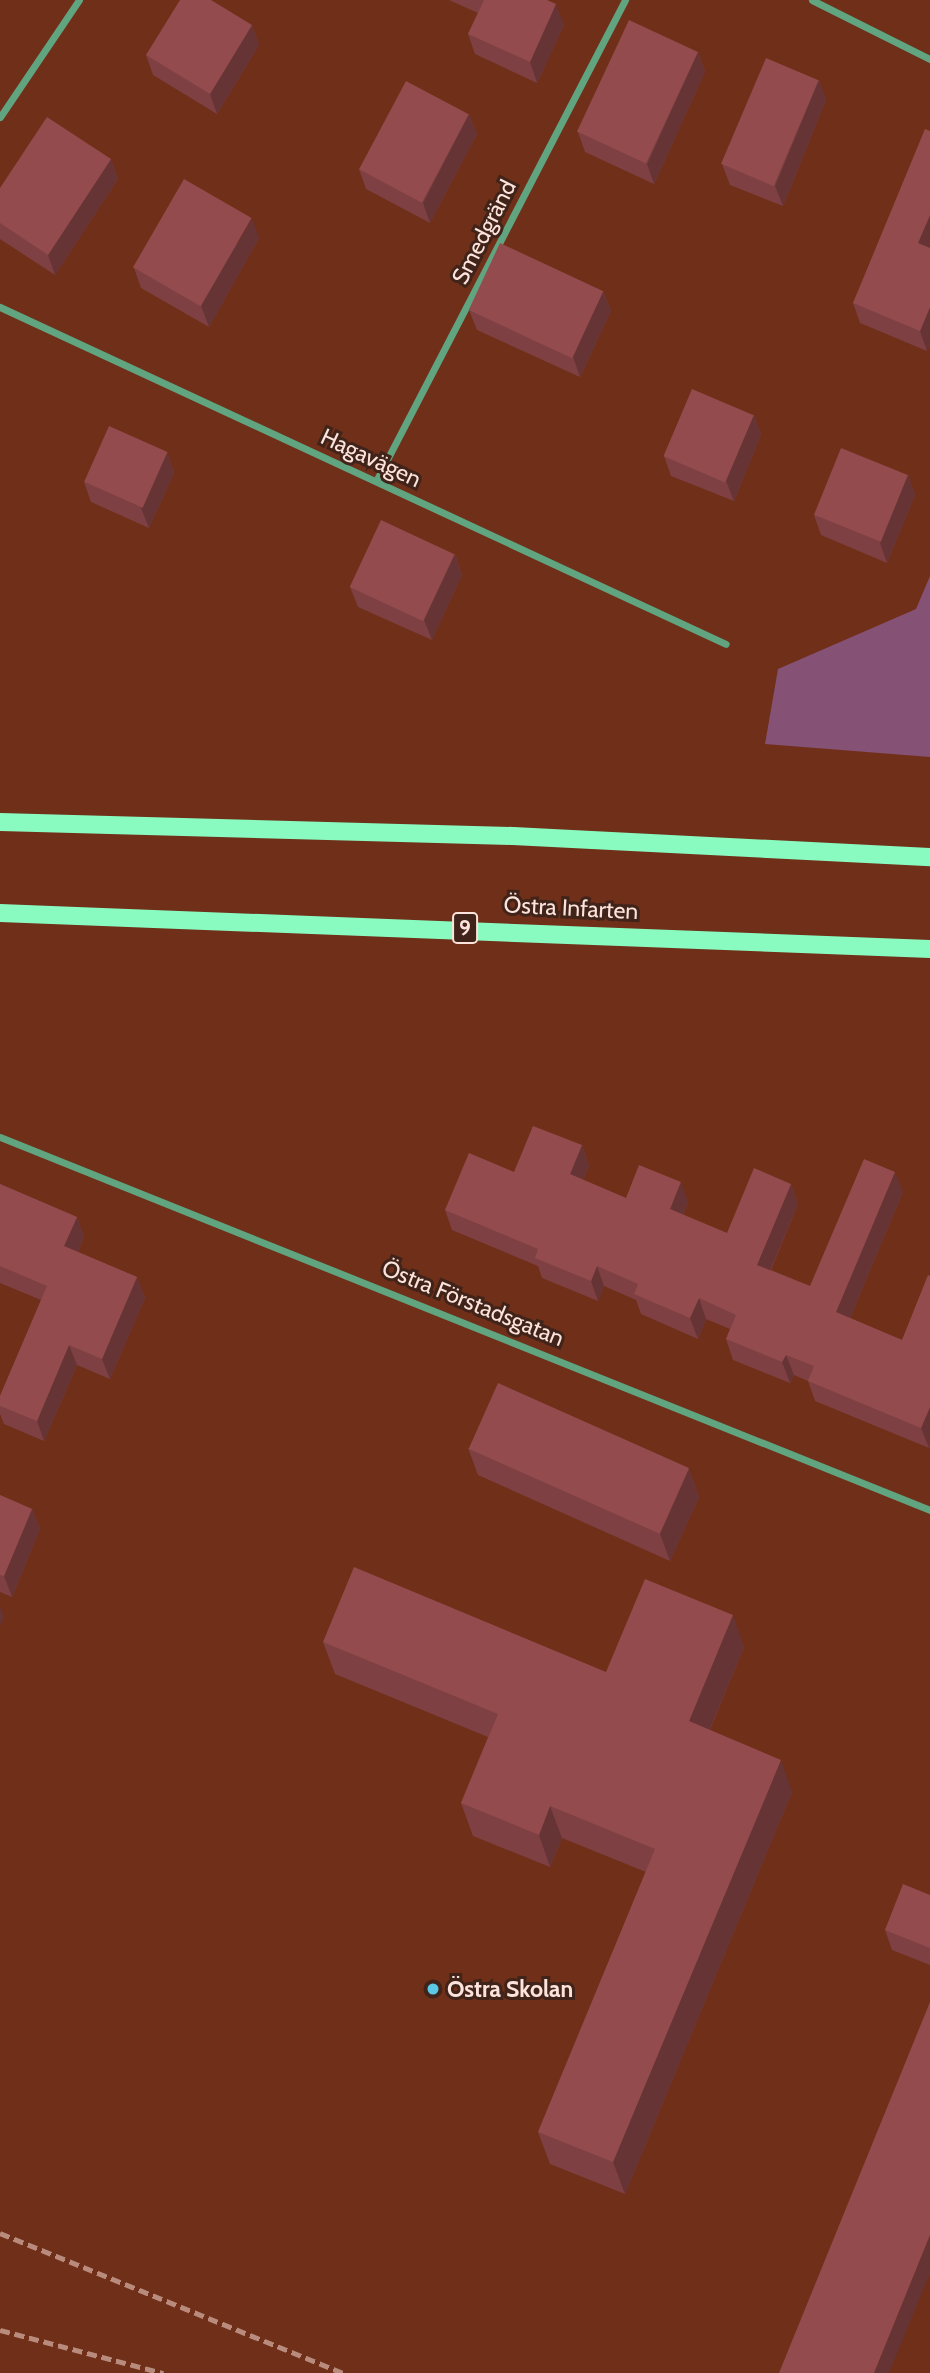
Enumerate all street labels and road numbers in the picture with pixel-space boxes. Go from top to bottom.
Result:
street label: Smedgränd [446,175,522,289]
street label: Hagavägen [316,423,426,493]
street label: Östra Infarten [503,891,639,925]
road number: 9 [451,911,479,946]
street label: Östra Förstadsgatan [378,1254,568,1352]

